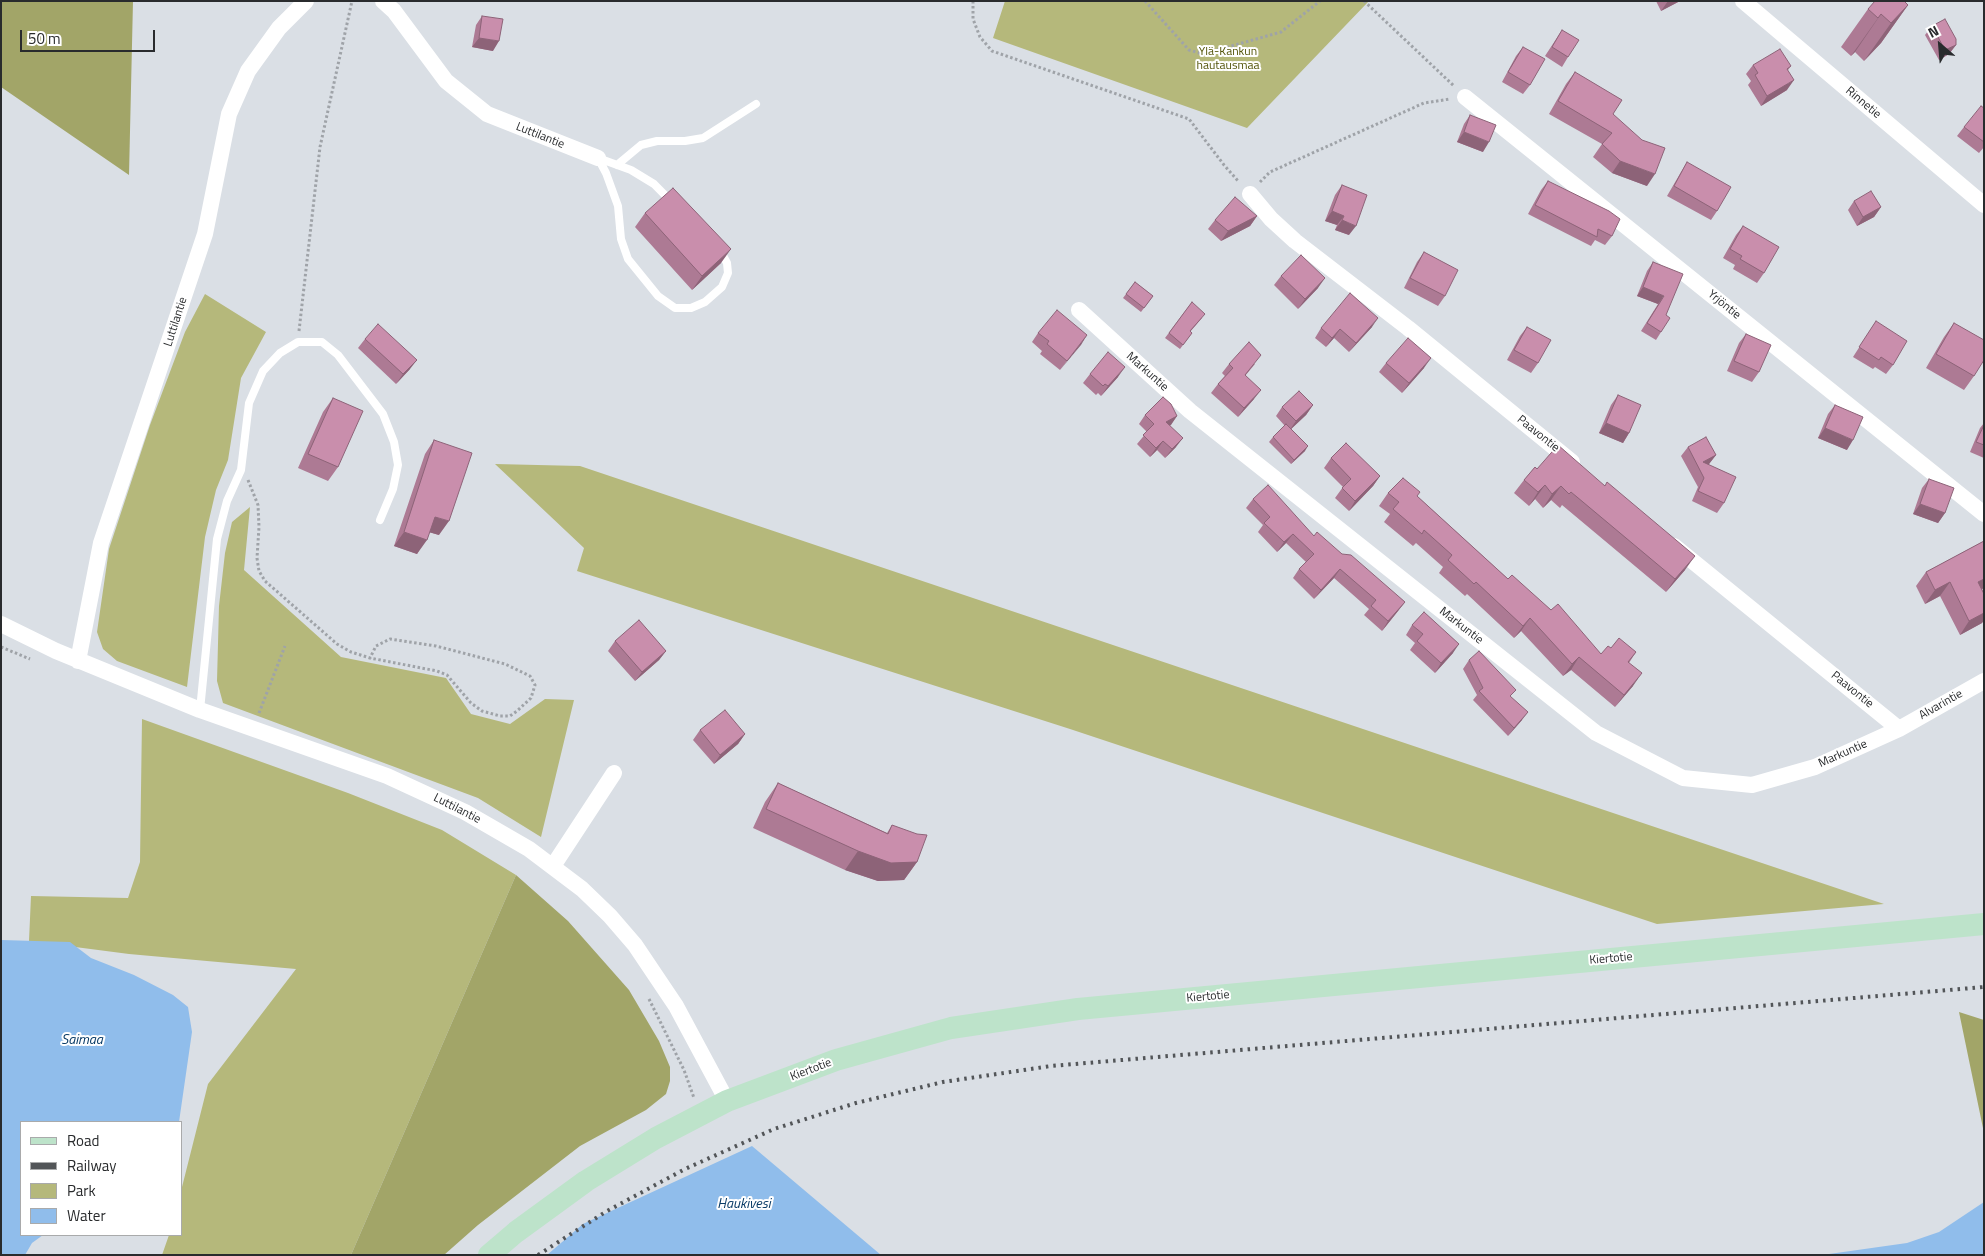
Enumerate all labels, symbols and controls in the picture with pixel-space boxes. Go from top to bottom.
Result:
scale bar [22,20,158,52]
north arrow [1915,20,1965,70]
text: N [1924,20,1942,43]
text: 50 m [28,27,61,50]
park label: Ylä-Kankun hautausmaa [1196,45,1260,73]
street label: Rinnetie [1842,84,1884,122]
street label: Luttilantie [514,120,566,152]
street label: Yrjöntie [1705,287,1743,323]
street label: Luttilantie [161,295,191,349]
street label: Markuntie [1123,349,1171,395]
street label: Paavontie [1514,413,1562,455]
street label: Markuntie [1436,604,1486,648]
street label: Paavontie [1828,669,1876,711]
street label: Alvarintie [1917,687,1965,723]
street label: Markuntie [1816,737,1870,771]
street label: Luttilantie [431,791,483,827]
street label: Kiertotie [1589,950,1633,968]
street label: Kiertotie [1186,988,1230,1006]
water label: Saimaa [61,1033,103,1049]
street label: Kiertotie [788,1056,834,1084]
legend [20,1121,182,1236]
text: Road [67,1129,99,1152]
text: Railway [67,1154,117,1177]
text: Park [67,1179,96,1202]
water label: Haukivesi [717,1197,771,1213]
text: Water [67,1204,106,1227]

